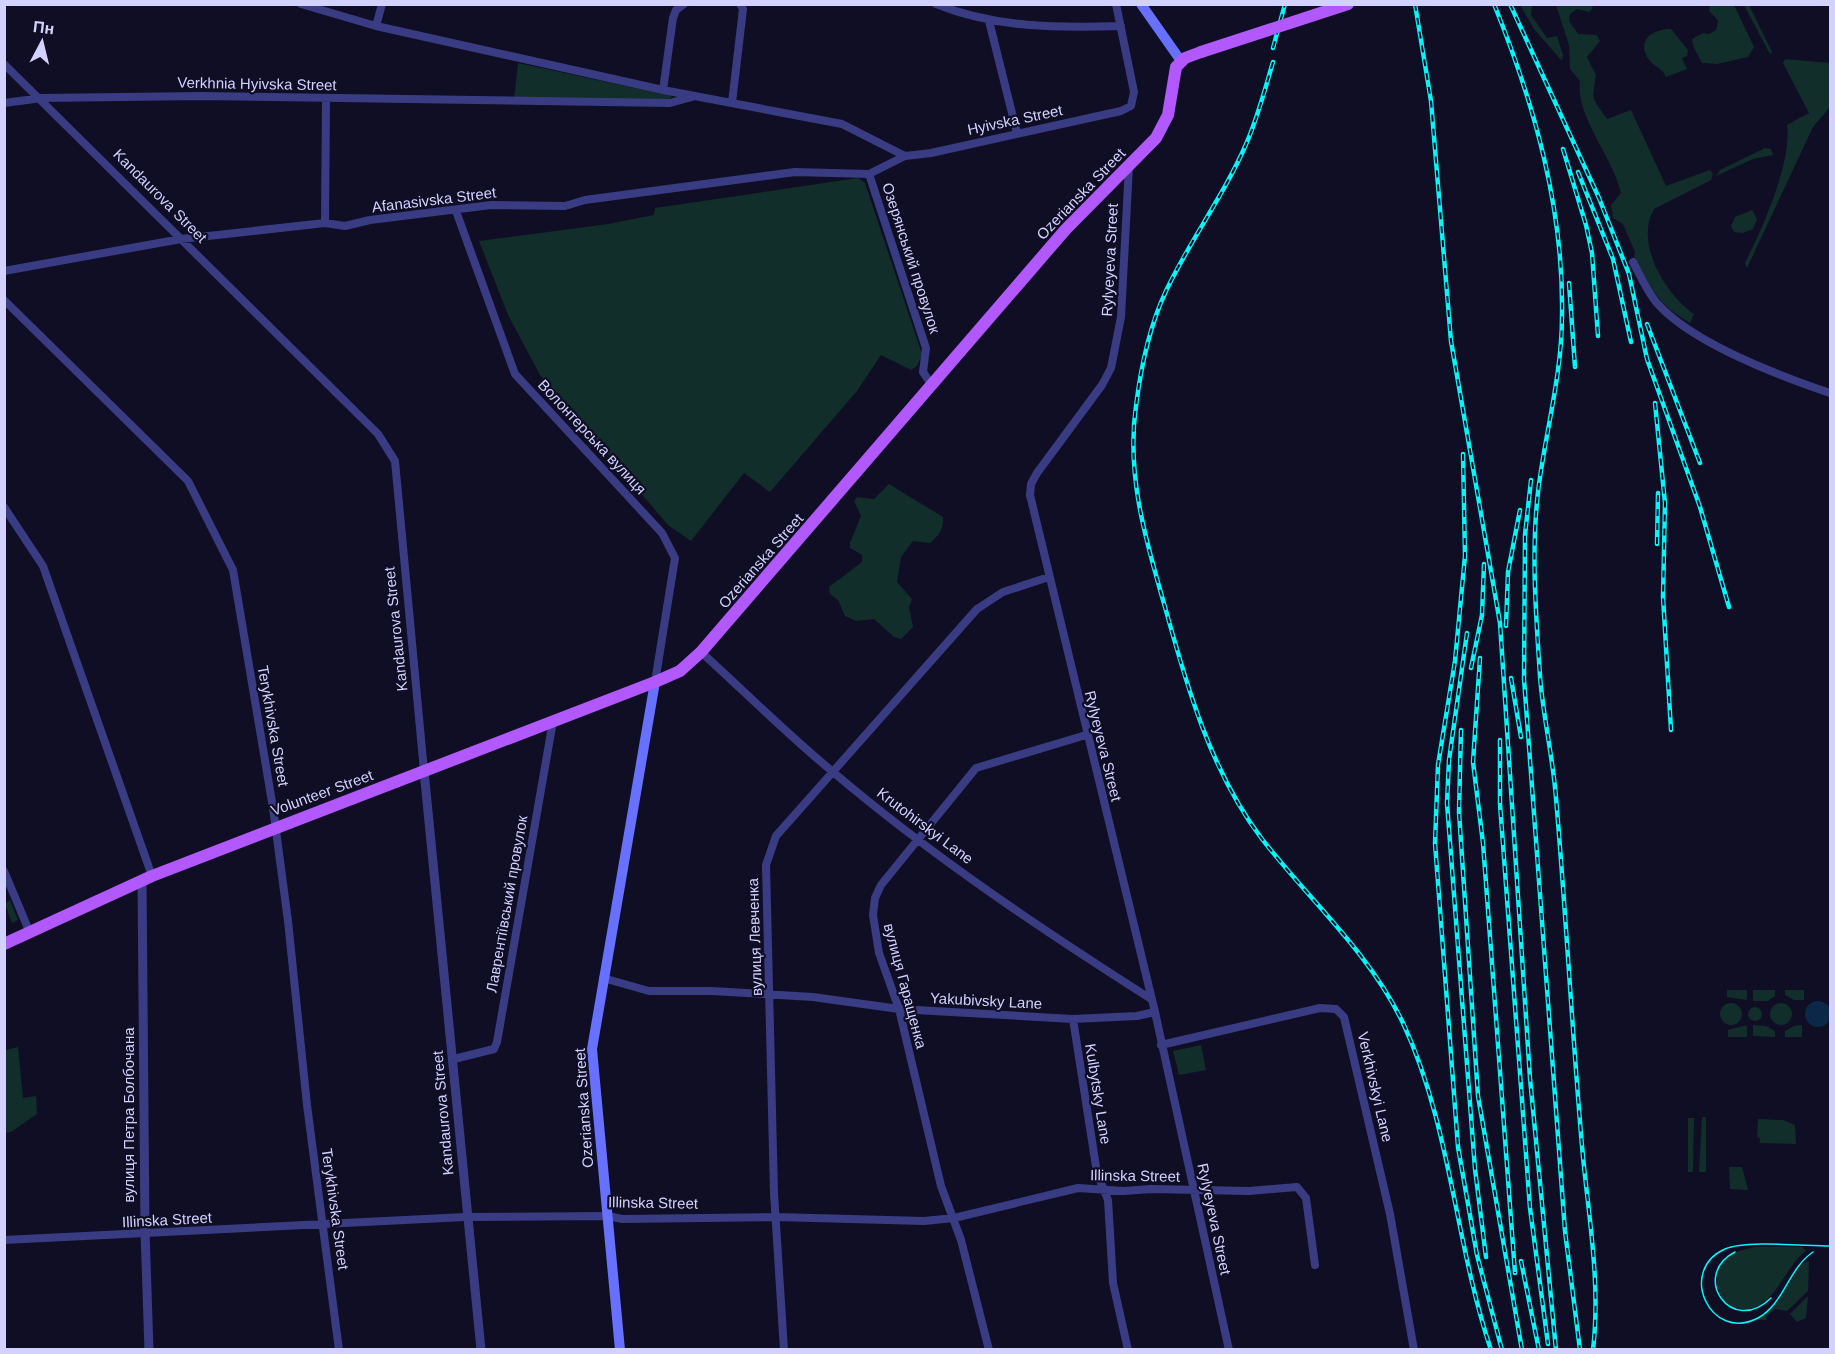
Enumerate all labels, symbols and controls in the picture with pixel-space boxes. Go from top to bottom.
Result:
north arrow [12,12,72,72]
text: Пн [32,18,55,37]
street label: Verkhnia Hyivska Street [177,74,338,93]
street label: Hyivska Street [966,101,1065,138]
street label: Ozerianska Street [1033,144,1129,243]
street label: Kandaurova Street [110,145,211,246]
street label: Озерянський провулок [879,180,944,336]
street label: Afanasivska Street [371,183,498,216]
street label: Rylyeyeva Street [1098,202,1121,317]
street label: Волонтерська вулиця [535,376,650,497]
street label: Ozerianska Street [715,509,807,612]
street label: Kandaurova Street [380,565,410,692]
street label: Terykhivska Street [254,664,293,789]
street label: Rylyeyeva Street [1082,689,1126,804]
street label: Volunteer Street [268,766,376,819]
street label: Krutohirskyi Lane [874,784,977,867]
street label: Лаврентіївський провулок [483,814,531,994]
street label: вулиця Левченка [744,877,765,996]
street label: вулиця Гаращенка [881,921,931,1051]
street label: Yakubivsky Lane [930,989,1043,1012]
street label: вулиця Петра Болбочана [120,1027,137,1203]
street label: Verkhivskyi Lane [1355,1030,1396,1144]
street label: Kulbytsky Lane [1082,1042,1115,1145]
street label: Ozerianska Street [571,1047,596,1169]
street label: Kandaurova Street [429,1049,456,1176]
street label: Terykhivska Street [319,1147,353,1272]
street label: Rylyeyeva Street [1194,1162,1235,1277]
street label: Illinska Street [1090,1166,1181,1185]
street label: Illinska Street [608,1193,699,1212]
street label: Illinska Street [122,1209,213,1230]

